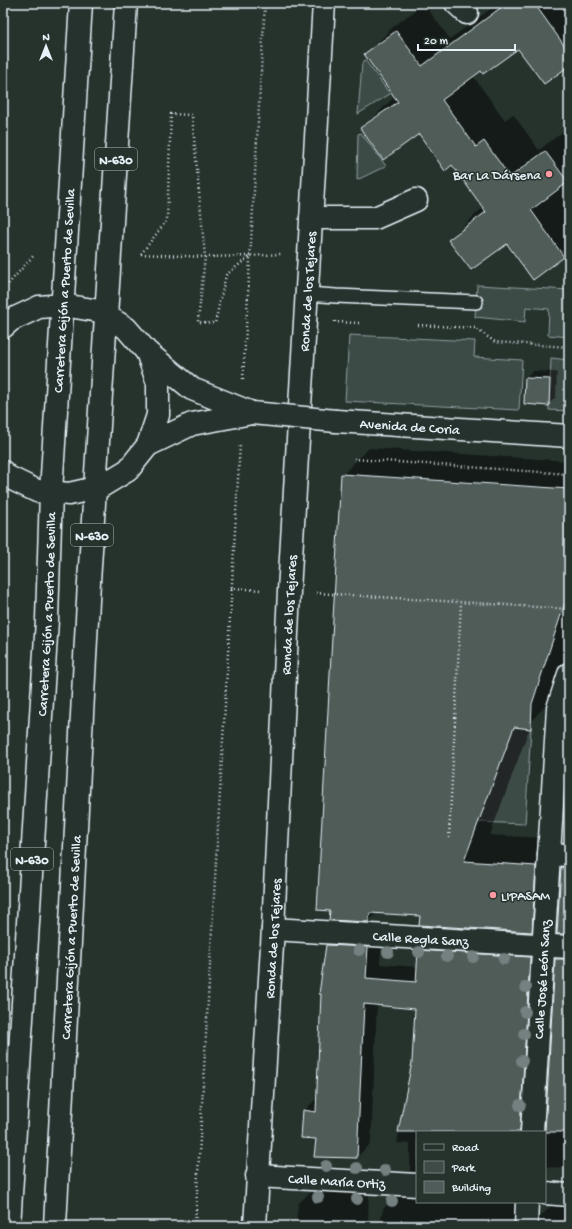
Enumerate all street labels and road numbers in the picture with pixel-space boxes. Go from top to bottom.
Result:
road number: N-630 [95,148,137,170]
street label: Carretera Gijón a Puerto de Sevilla [51,187,81,393]
street label: Ronda de los Tejares [297,230,321,352]
street label: Avenida de Coria [359,417,461,440]
street label: Carretera Gijón a Puerto de Sevilla [35,511,61,717]
road number: N-630 [71,524,113,546]
street label: Ronda de los Tejares [279,554,302,675]
street label: Carretera Gijón a Puerto de Sevilla [59,834,87,1040]
road number: N-630 [11,848,53,870]
street label: Ronda de los Tejares [263,877,286,999]
street label: Calle José León Sanz [532,919,556,1040]
street label: Calle Regla Sanz [372,929,470,952]
street label: Calle María Ortiz [288,1172,386,1194]

